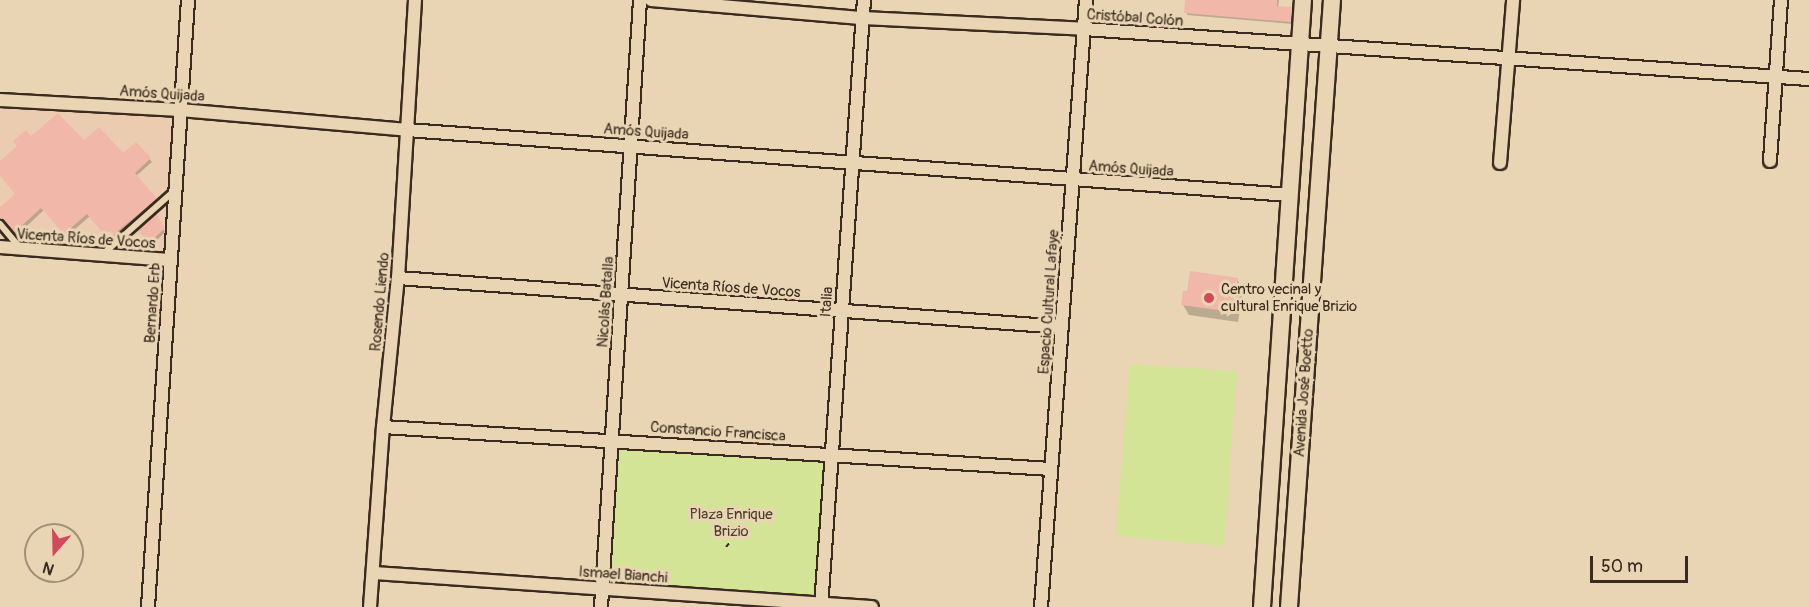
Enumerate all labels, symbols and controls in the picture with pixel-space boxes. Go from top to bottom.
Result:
street label: Cristóbal Colón [1086,6,1184,30]
street label: Amós Quijada [119,82,205,106]
street label: Amós Quijada [603,120,689,144]
street label: Amós Quijada [1088,157,1174,181]
street label: Vicenta Ríos de Vocos [16,225,156,253]
street label: Espacio Cultural Lafaye [1035,229,1063,375]
street label: Rosendo Liendo [367,252,393,352]
street label: Nicolás Batalla [594,256,618,348]
street label: Bernardo Erb [141,262,165,344]
street label: Vicenta Ríos de Vocos [661,274,801,302]
place label: Centro vecinal y cultural Enrique Brizio [1221,280,1357,315]
street label: Italia [817,286,837,318]
marker: Centro vecinal y cultural Enrique Brizio [1202,291,1216,305]
street label: Avenida José Boetto [1291,328,1317,458]
street label: Constancio Francisca [650,418,786,446]
park label: Plaza Enrique Brizio [689,505,773,540]
north arrow [24,523,84,583]
scale bar [1593,544,1690,582]
text: 50 m [1601,555,1643,578]
text: N [40,557,57,579]
street label: Ismael Bianchi [578,563,668,587]

